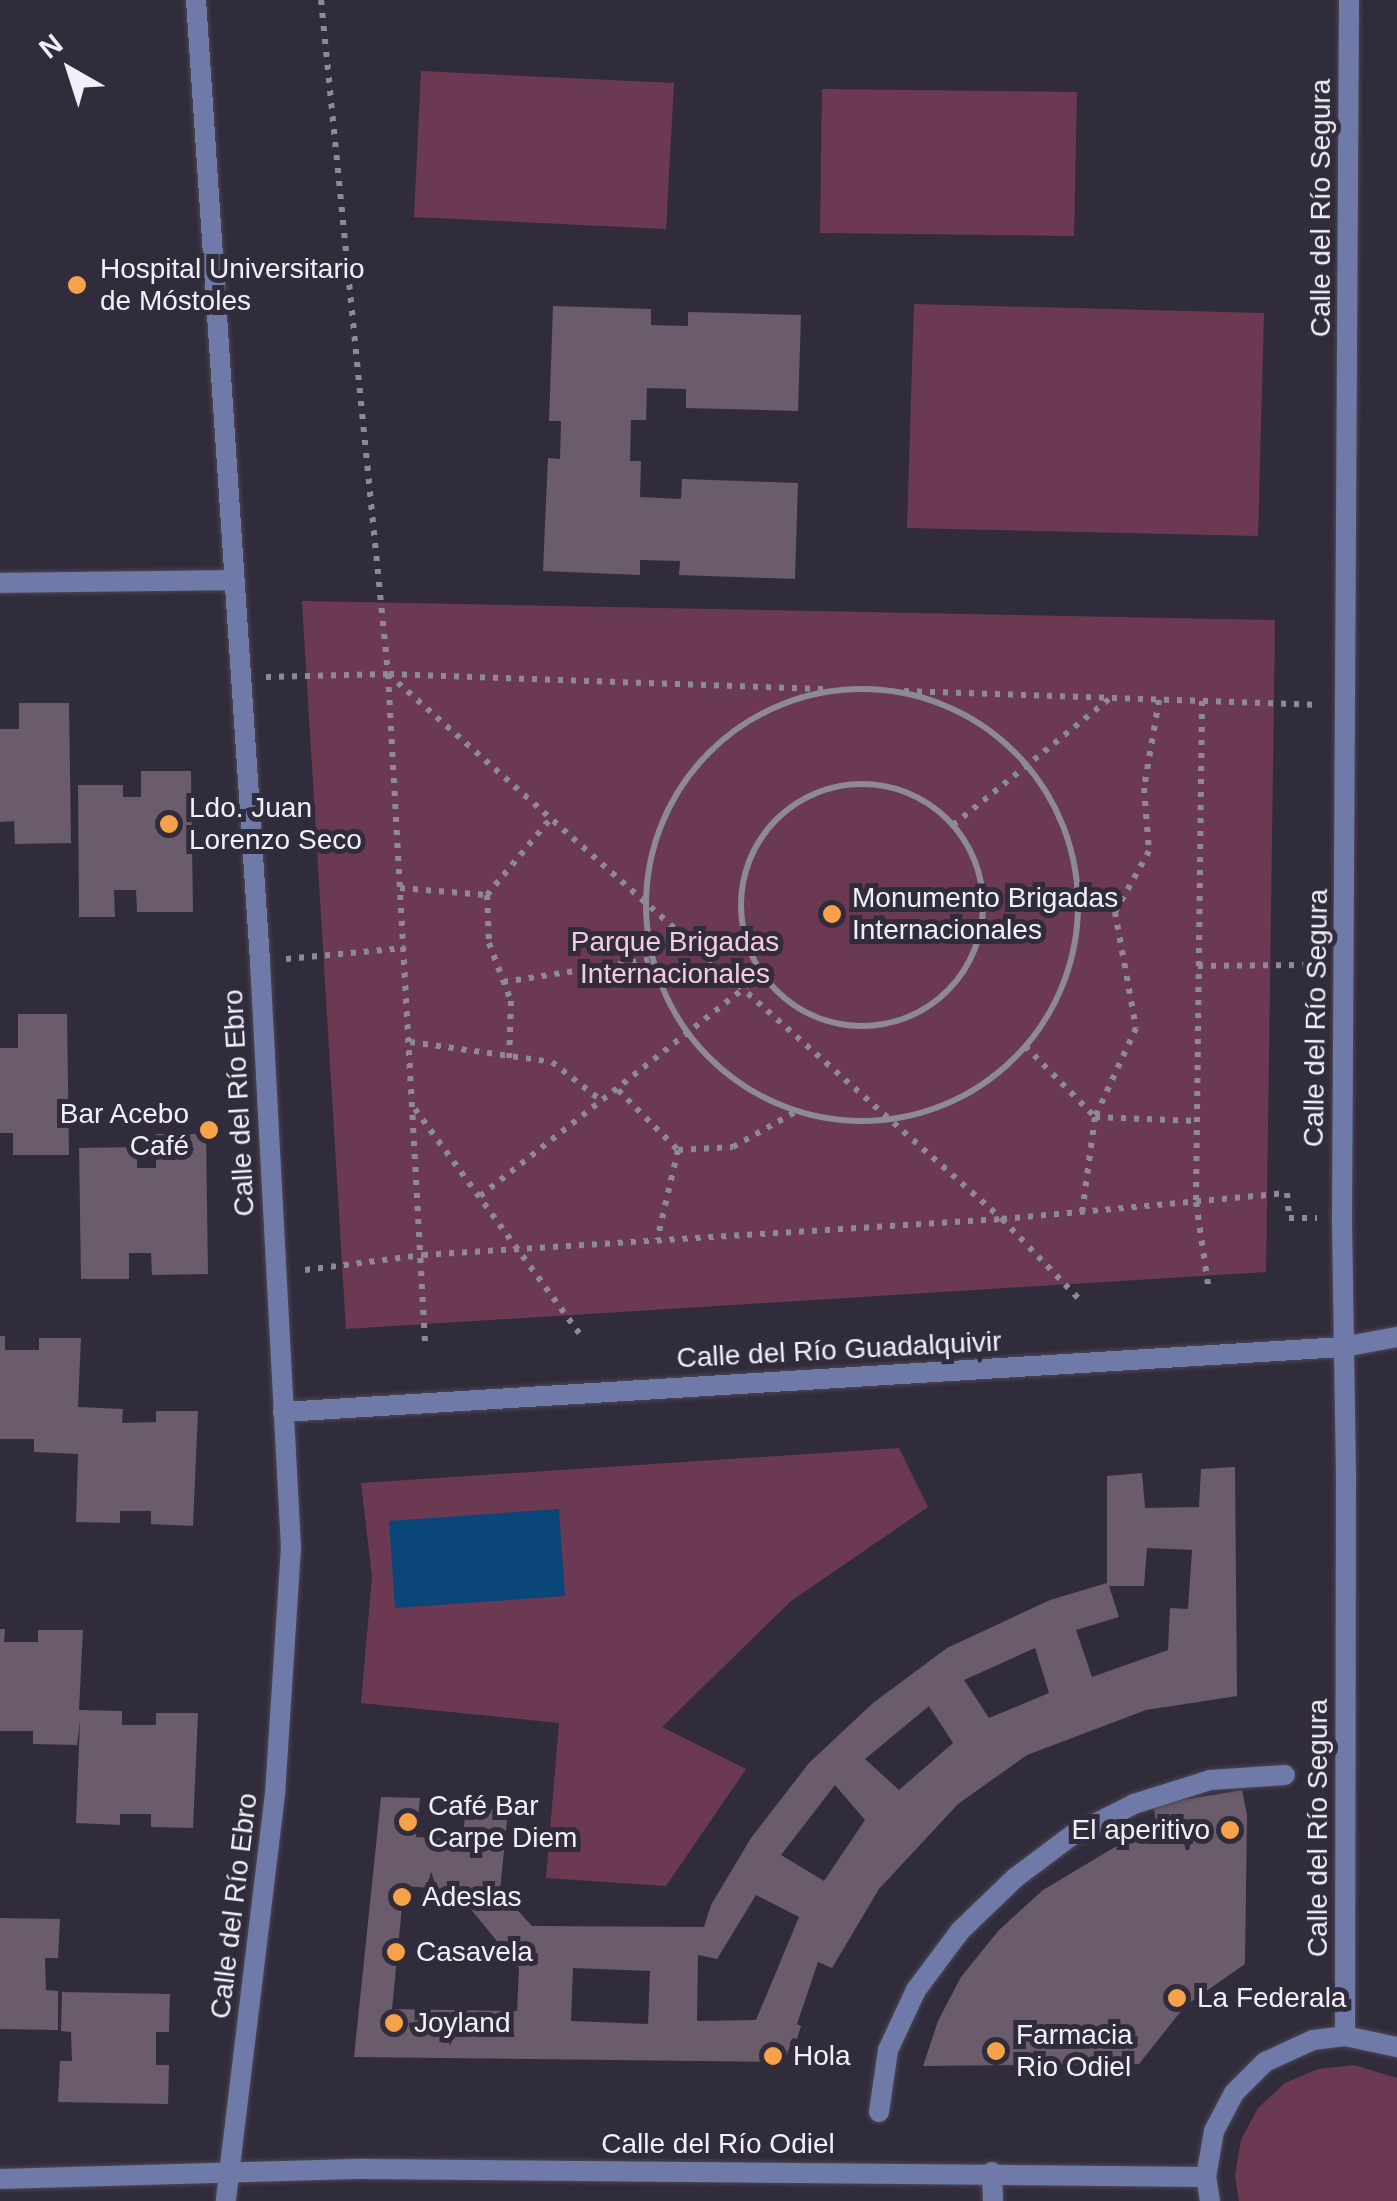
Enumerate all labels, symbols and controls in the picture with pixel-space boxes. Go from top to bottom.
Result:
north arrow [20,20,120,120]
text: N [33,28,68,65]
street label: Calle del Río Segura [1304,79,1338,337]
place label: Hospital Universitario de Móstoles [100,252,365,318]
marker: Hospital Universitario de Móstoles [64,272,90,298]
place label: Ldo. Juan Lorenzo Seco [189,791,362,857]
marker: Ldo. Juan Lorenzo Seco [158,813,180,835]
place label: Monumento Brigadas Internacionales [852,881,1118,947]
street label: Calle del Río Segura [1297,889,1335,1147]
marker: Monumento Brigadas Internacionales [821,903,843,925]
park label: Parque Brigadas Internacionales [571,925,779,991]
street label: Calle del Río Ebro [216,989,262,1217]
place label: Bar Acebo Café [58,1097,189,1163]
marker: Bar Acebo Café [198,1119,220,1141]
street label: Calle del Río Guadalquivir [676,1325,1002,1375]
street label: Calle del Río Segura [1301,1699,1335,1957]
place label: Café Bar Carpe Diem [428,1789,577,1855]
street label: Calle del Río Ebro [203,1791,265,2021]
marker: Café Bar Carpe Diem [397,1811,419,1833]
place label: El aperitivo [1071,1813,1210,1847]
marker: El aperitivo [1219,1819,1241,1841]
place label: Adeslas [422,1880,522,1914]
marker: Adeslas [391,1886,413,1908]
place label: Casavela [416,1935,533,1969]
marker: Casavela [385,1941,407,1963]
place label: La Federala [1197,1981,1346,2015]
marker: La Federala [1166,1987,1188,2009]
place label: Joyland [414,2006,511,2040]
marker: Joyland [383,2012,405,2034]
place label: Farmacia Rio Odiel [1016,2018,1133,2084]
place label: Hola [793,2039,851,2073]
marker: Farmacia Rio Odiel [985,2040,1007,2062]
marker: Hola [762,2045,784,2067]
street label: Calle del Río Odiel [601,2127,835,2161]

